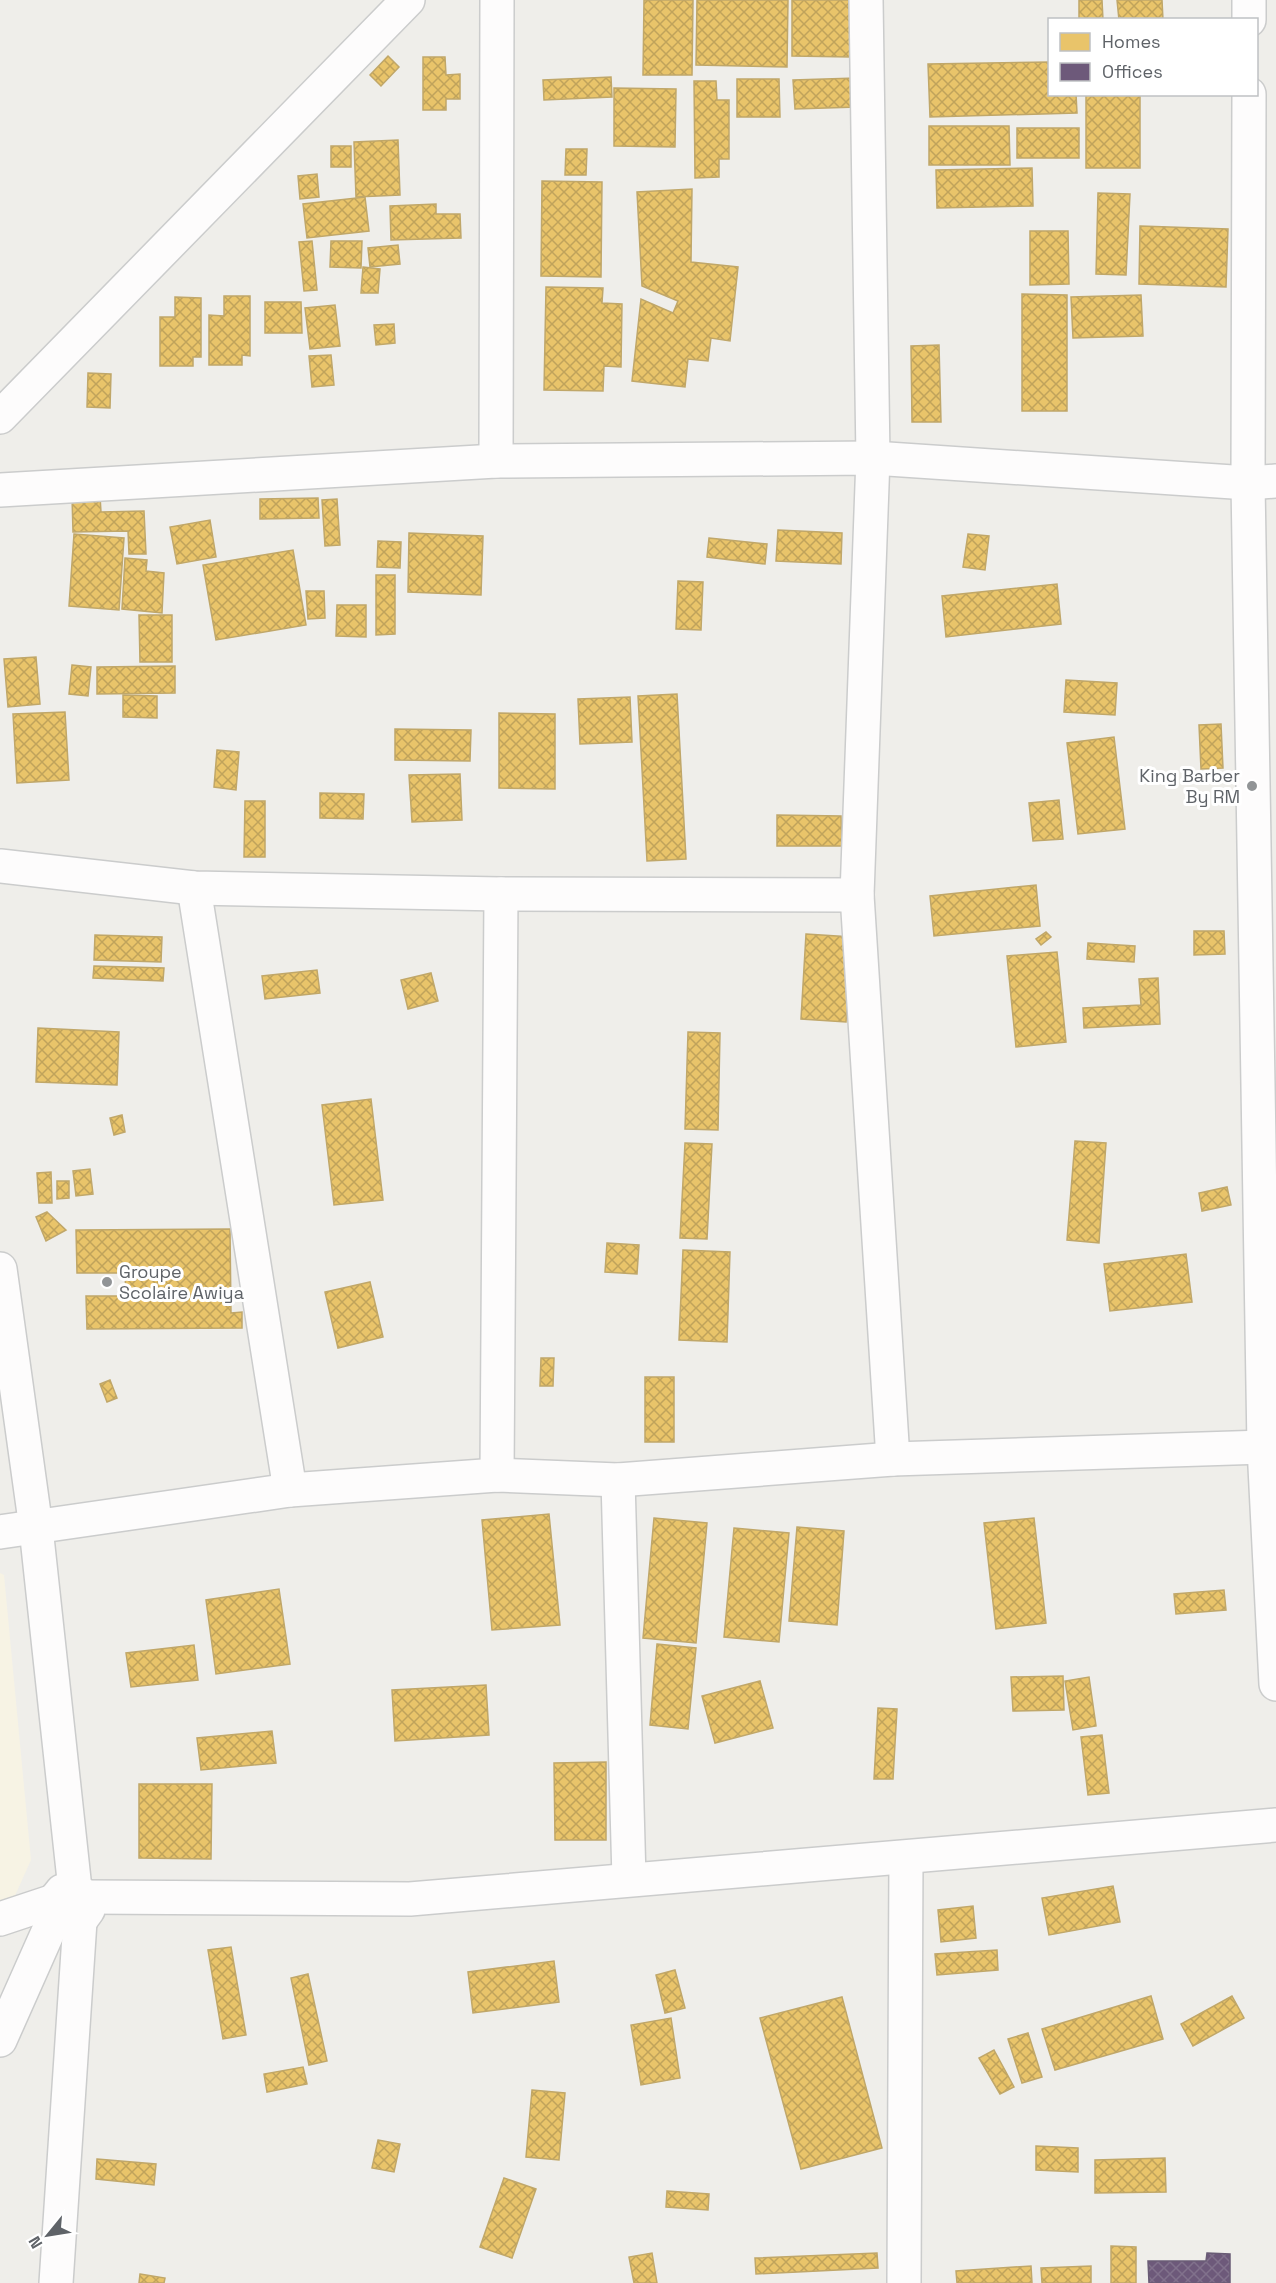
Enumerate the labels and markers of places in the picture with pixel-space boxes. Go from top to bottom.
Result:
place label: King Barber By RM [1139,764,1240,808]
marker: King Barber By RM [1245,779,1259,793]
place label: Groupe Scolaire Awiya [119,1260,244,1304]
marker: Groupe Scolaire Awiya [100,1275,114,1289]

